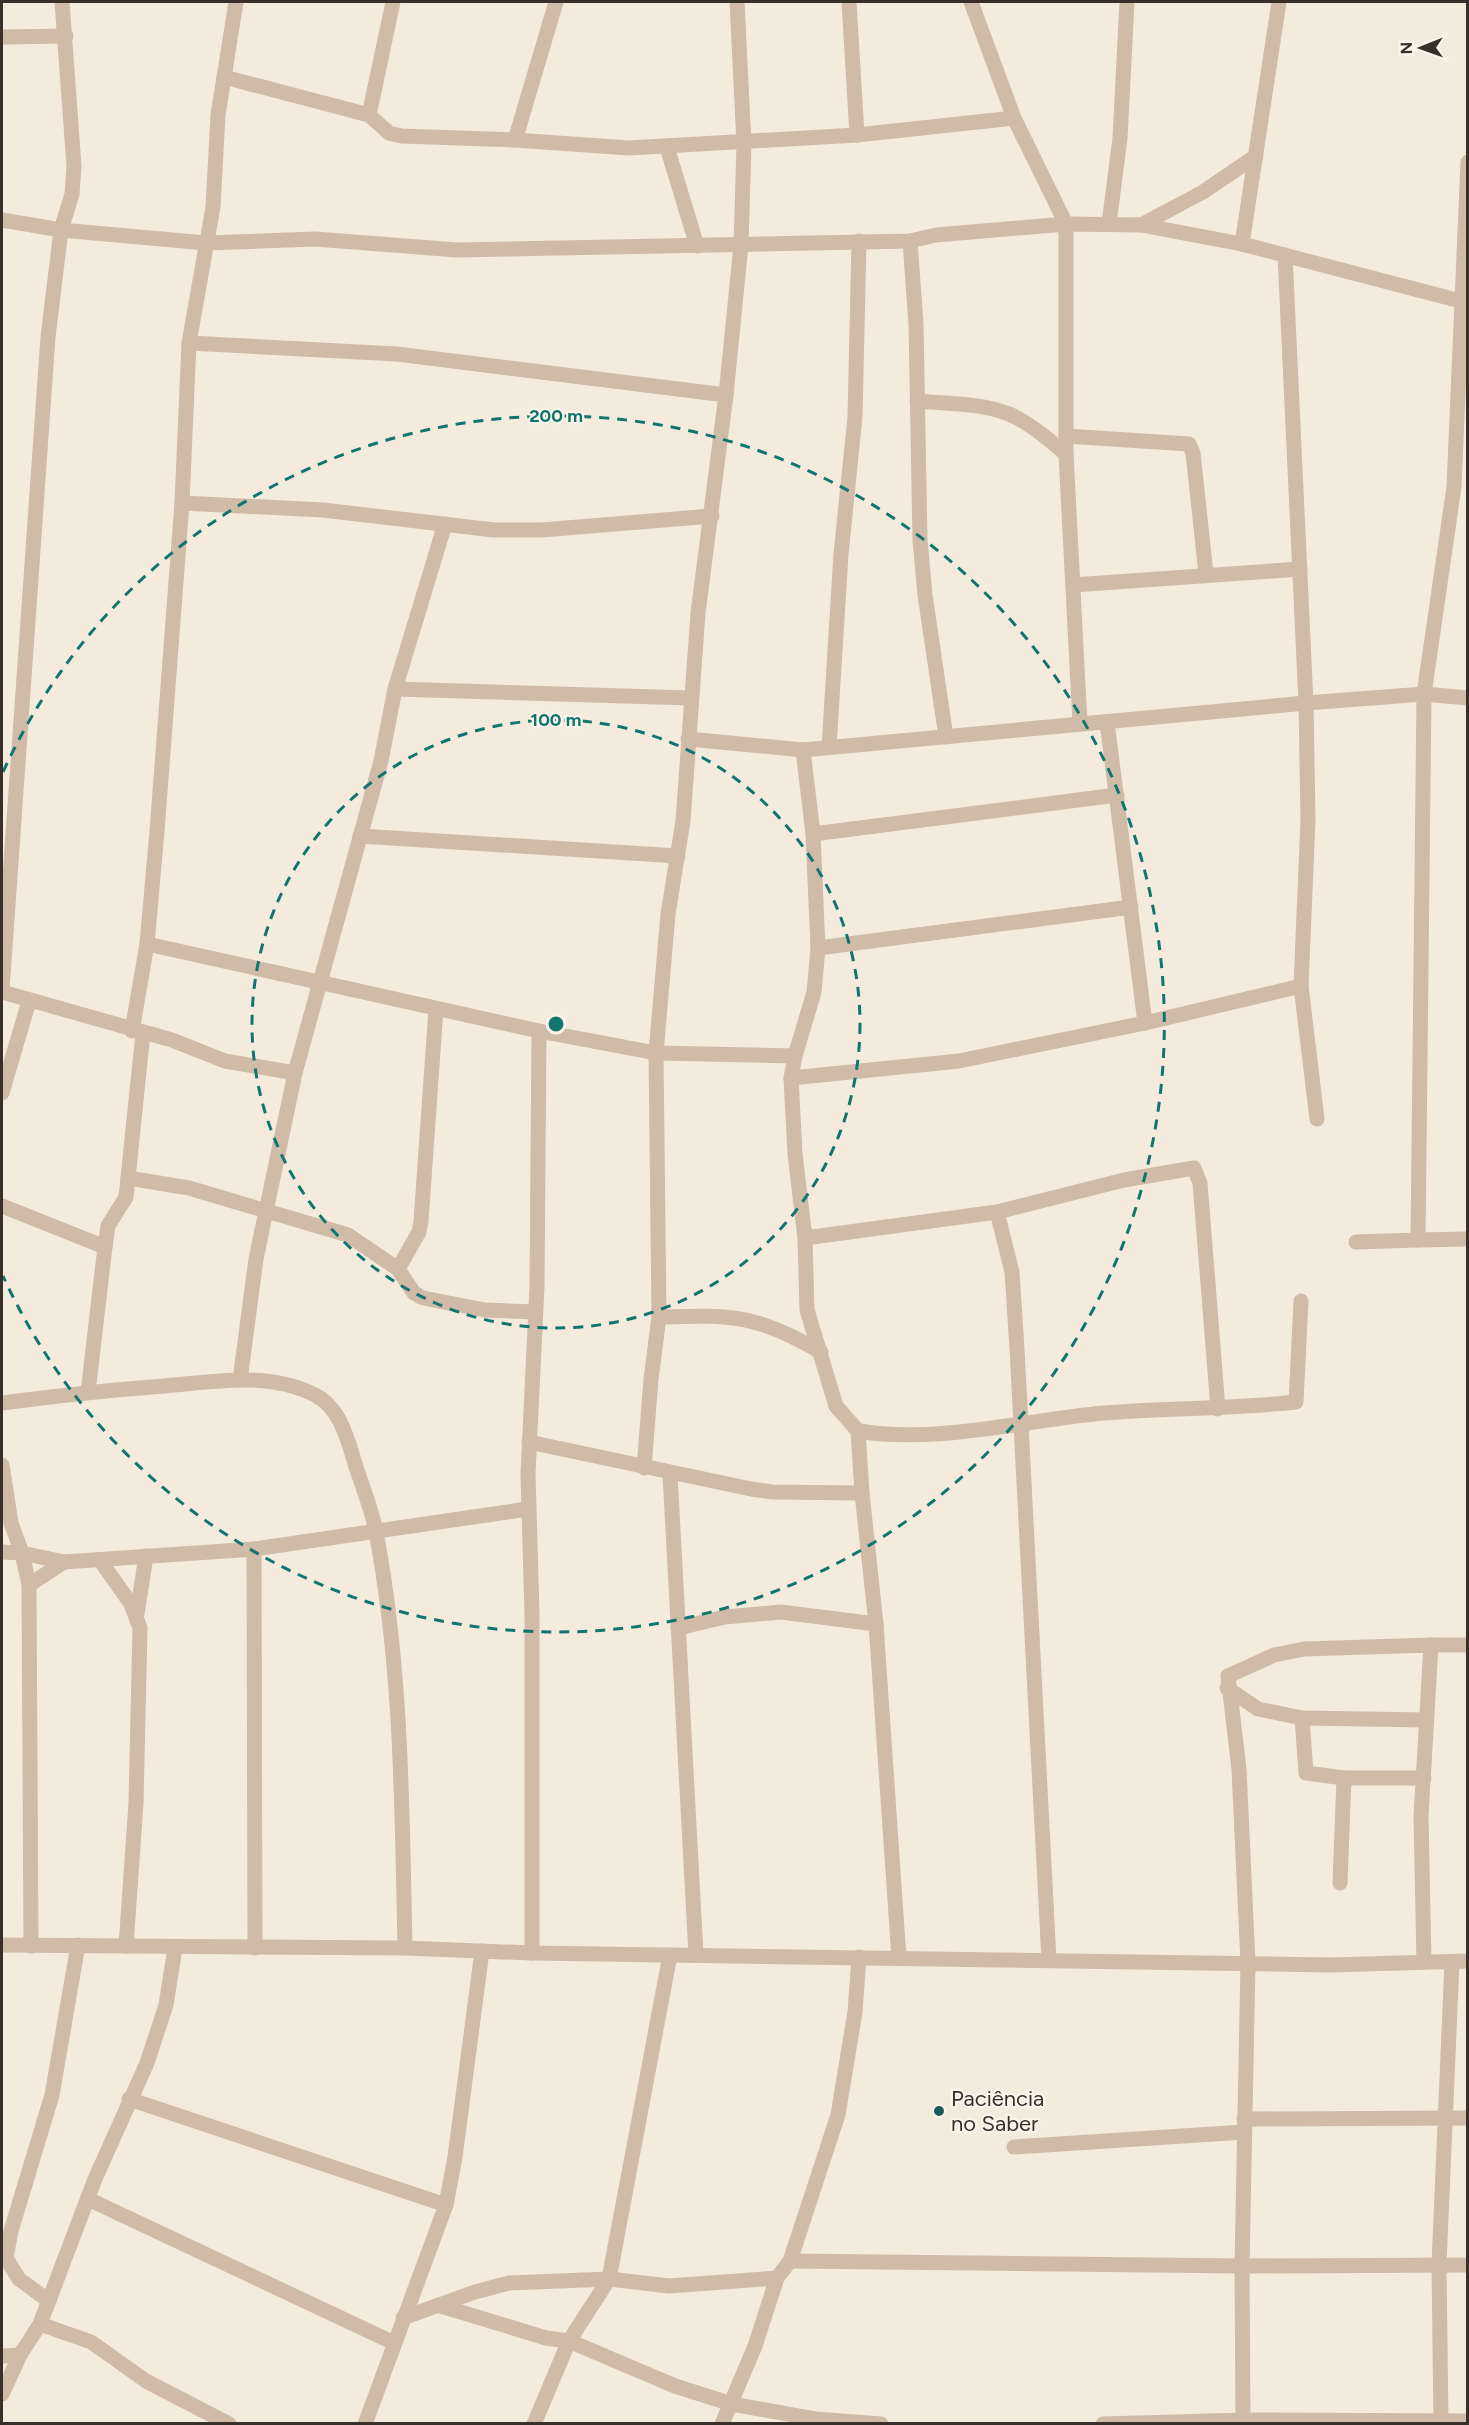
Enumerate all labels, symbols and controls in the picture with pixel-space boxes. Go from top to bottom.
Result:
north arrow [1391,18,1451,78]
text: N [1397,42,1416,55]
text: 200 m [529,405,583,427]
text: 100 m [531,709,581,731]
centre of rings [546,1014,566,1034]
place label: Paciência no Saber [951,2085,1044,2137]
marker: Paciência no Saber [932,2104,946,2118]

